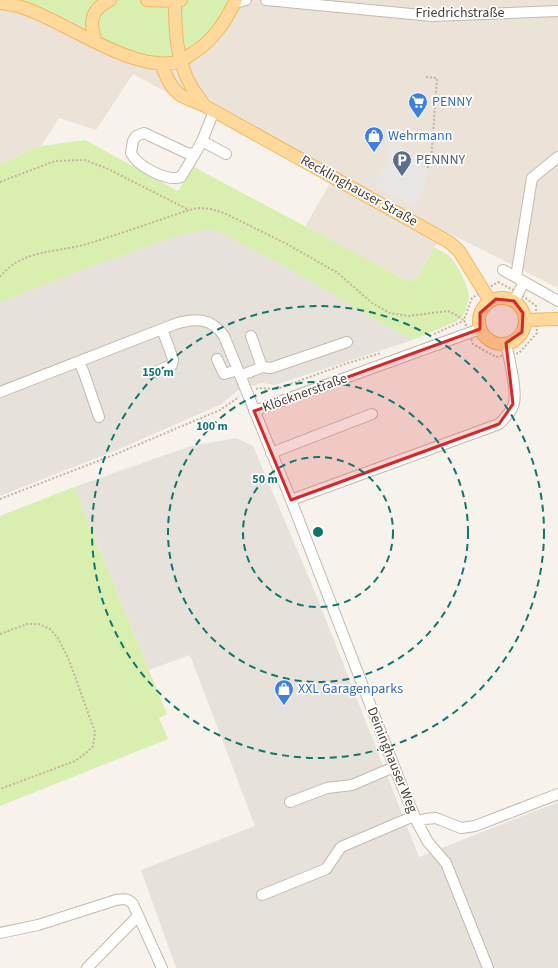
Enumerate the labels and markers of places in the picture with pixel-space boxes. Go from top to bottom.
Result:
supermarket icon: PENNY [407,91,429,119]
place label: PENNY [432,92,472,112]
shop icon: Wehrmann [363,125,385,153]
place label: Wehrmann [388,126,452,146]
parking icon: PENNNY [391,149,413,177]
place label: PENNNY [416,150,465,170]
centre of rings [311,525,325,539]
shop icon: XXL Garagenparks [273,678,295,706]
place label: XXL Garagenparks [298,679,403,699]

